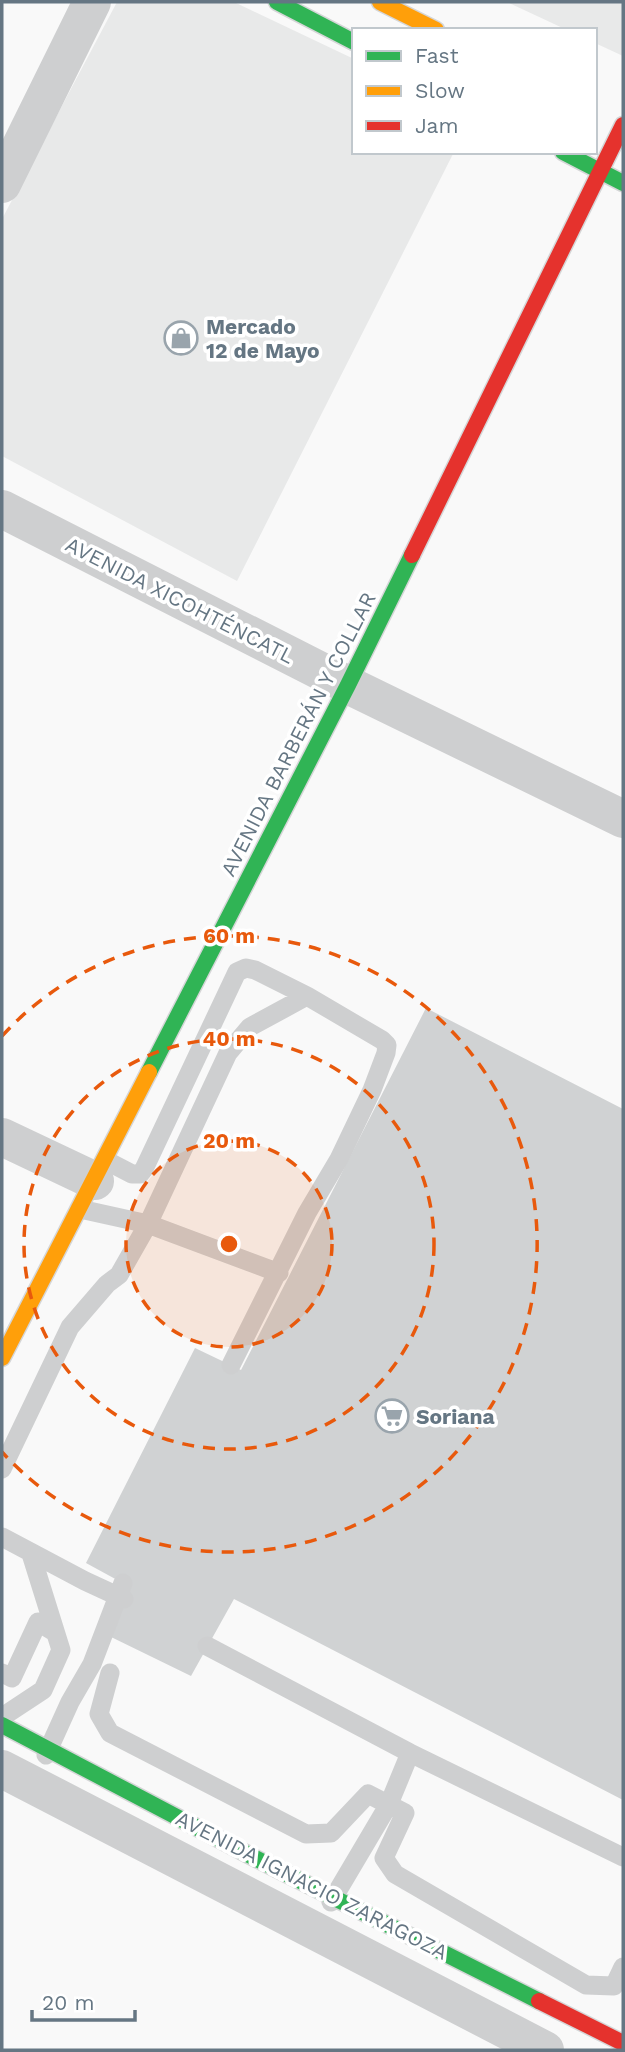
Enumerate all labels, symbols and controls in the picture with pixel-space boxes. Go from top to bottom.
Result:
legend [352,28,597,154]
text: Fast [415,43,459,68]
text: Slow [415,78,465,103]
text: Jam [415,113,458,138]
place label: Mercado 12 de Mayo [206,314,320,363]
shop icon: Mercado 12 de Mayo [162,319,200,357]
street label: AVENIDA XICOHTÉNCATL [61,531,299,669]
street label: AVENIDA BARBERÁN Y COLLAR [215,588,381,880]
text: 60 m [203,923,255,948]
text: 40 m [203,1026,255,1051]
text: 20 m [203,1128,255,1153]
centre of rings [217,1232,241,1256]
supermarket icon: Soriana [373,1397,411,1435]
place label: Soriana [416,1404,495,1429]
street label: AVENIDA IGNACIO ZARAGOZA [172,1805,452,1965]
scale bar [32,1979,135,2023]
text: 20 m [42,1990,94,2015]

